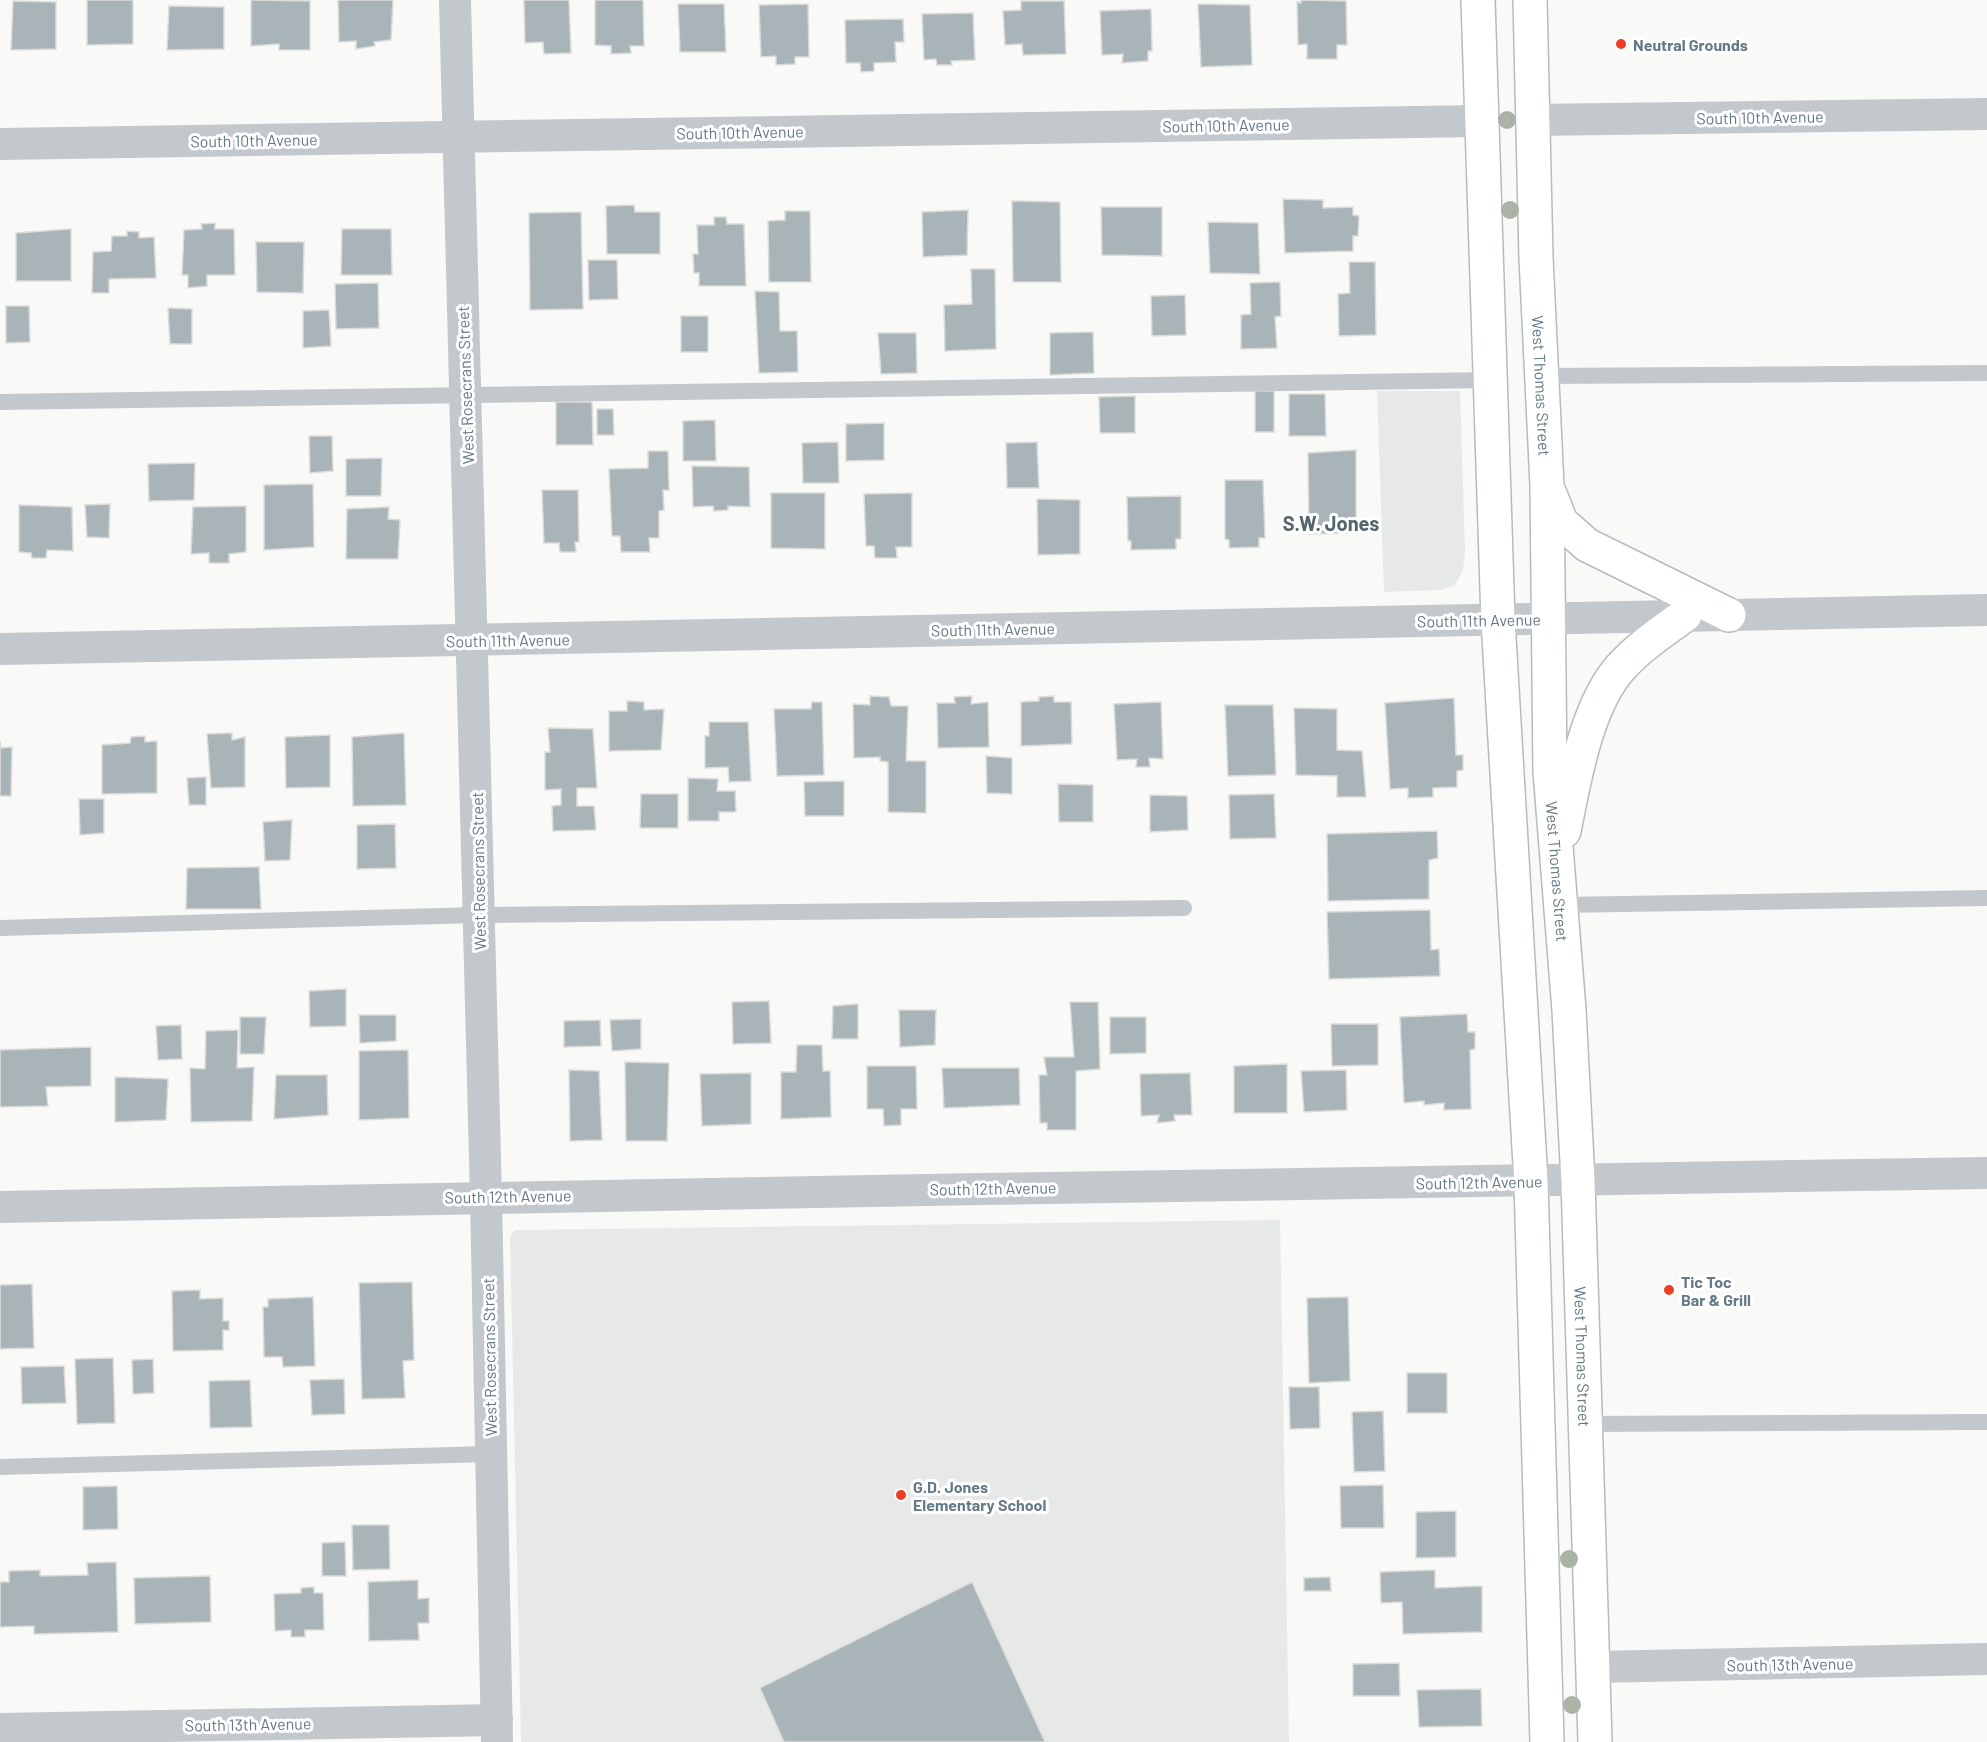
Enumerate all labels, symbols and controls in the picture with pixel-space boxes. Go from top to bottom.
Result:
place label: Neutral Grounds [1633,35,1748,54]
marker: Neutral Grounds [1614,37,1628,51]
street label: South 10th Avenue [1696,106,1824,128]
street label: South 10th Avenue [1162,114,1290,136]
street label: South 10th Avenue [676,121,804,143]
street label: South 10th Avenue [190,129,318,151]
street label: West Rosecrans Street [453,305,477,465]
street label: West Thomas Street [1529,315,1555,457]
district label: S.W. Jones [1283,511,1379,535]
street label: South 11th Avenue [1417,609,1541,631]
street label: South 11th Avenue [931,618,1055,640]
street label: South 11th Avenue [446,629,570,651]
street label: West Rosecrans Street [467,792,489,950]
street label: West Thomas Street [1543,800,1573,942]
street label: South 12th Avenue [1415,1171,1543,1193]
street label: South 12th Avenue [929,1177,1057,1199]
street label: South 12th Avenue [444,1185,572,1207]
place label: Tic Toc Bar & Grill [1681,1272,1751,1309]
street label: West Rosecrans Street [478,1278,500,1436]
marker: Tic Toc Bar & Grill [1662,1283,1676,1297]
street label: West Thomas Street [1572,1286,1595,1427]
place label: G.D. Jones Elementary School [913,1477,1047,1514]
marker: G.D. Jones Elementary School [894,1488,908,1502]
street label: South 13th Avenue [1727,1653,1853,1675]
street label: South 13th Avenue [185,1713,311,1735]

